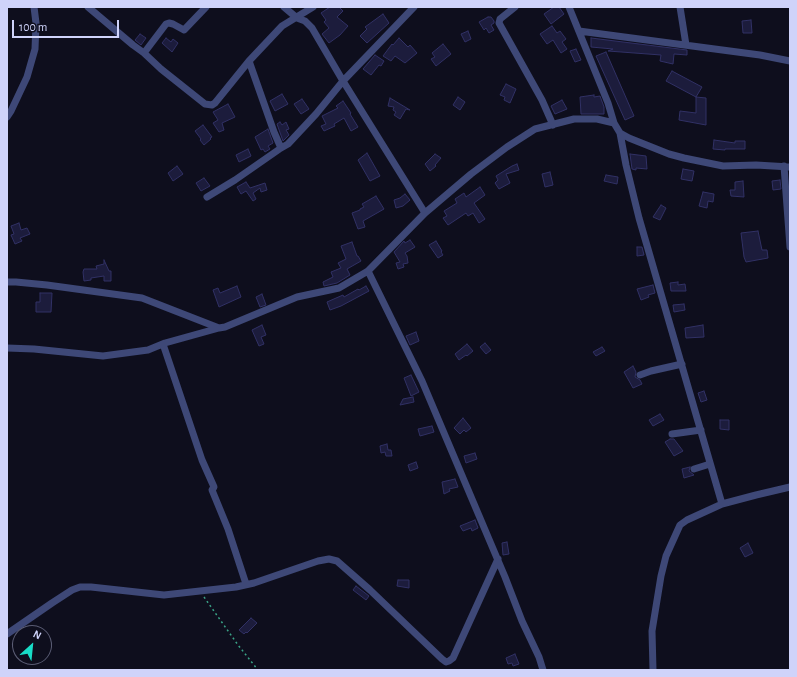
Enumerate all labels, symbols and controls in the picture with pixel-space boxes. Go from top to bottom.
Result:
scale bar [14,12,121,38]
text: 100 m [19,21,47,33]
north arrow [12,625,52,665]
text: N [31,628,43,641]

